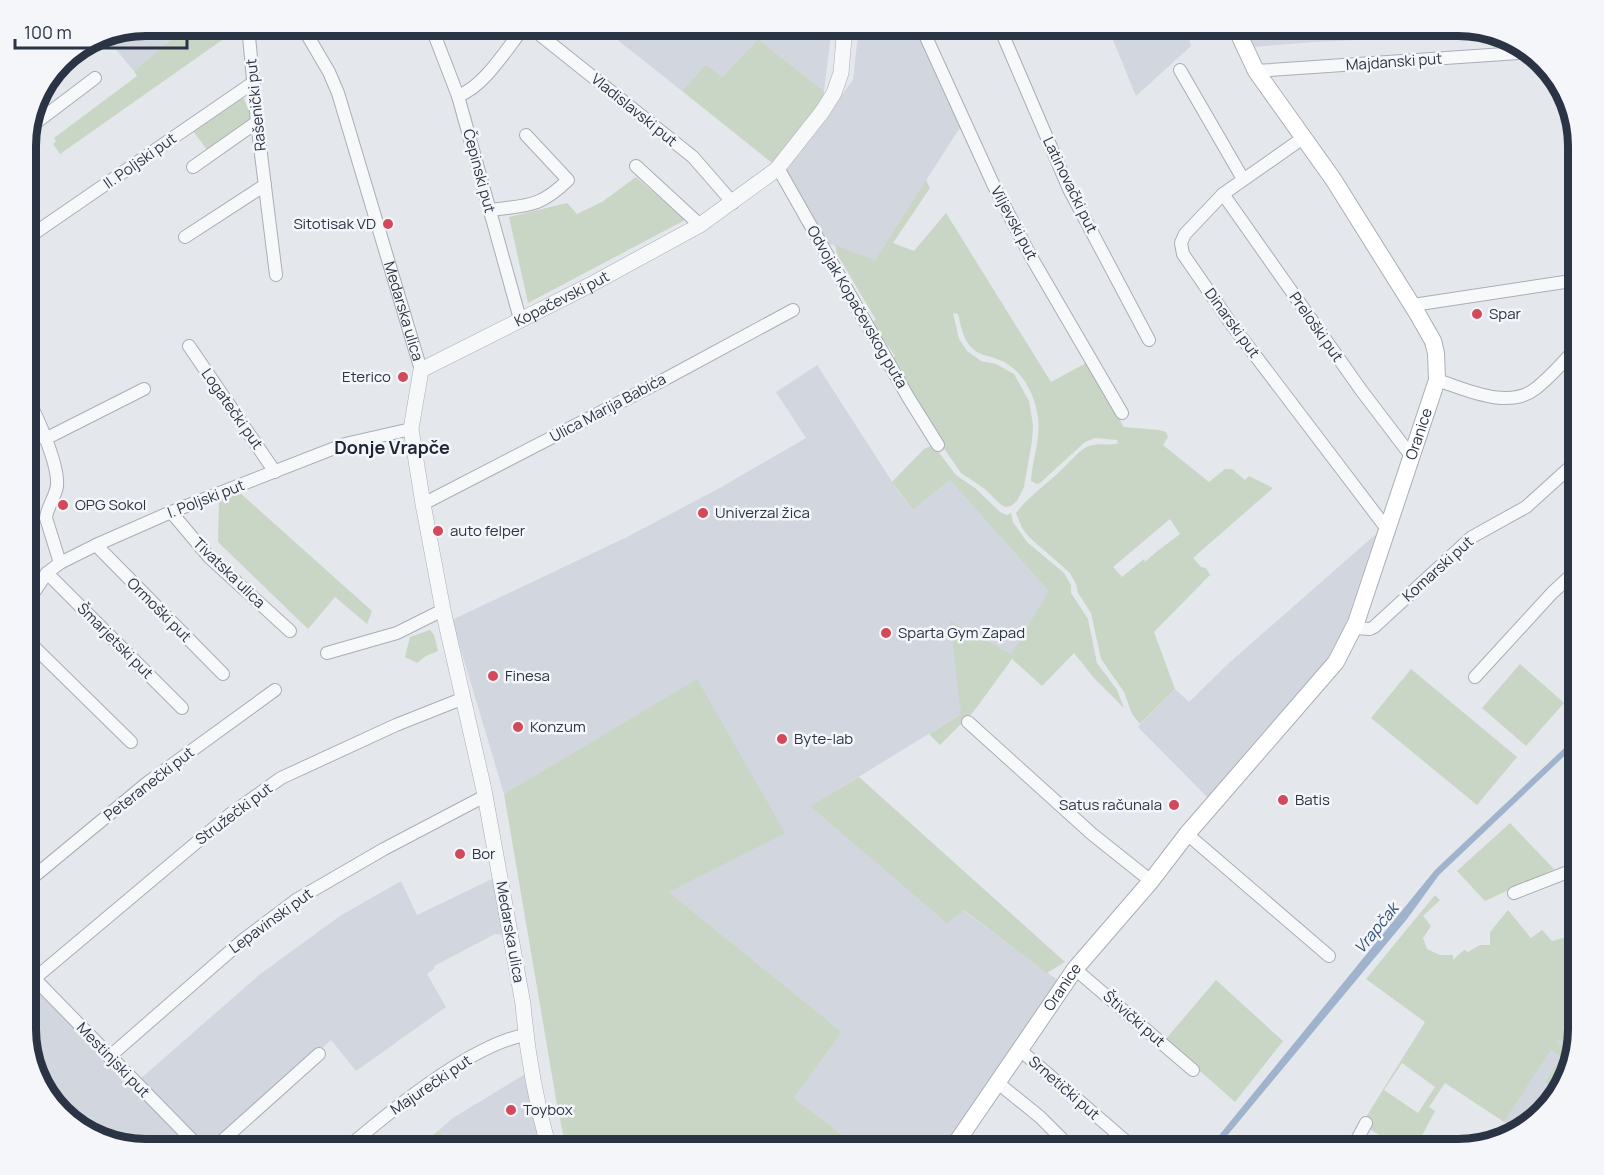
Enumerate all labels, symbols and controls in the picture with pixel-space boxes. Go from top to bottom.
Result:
scale bar [15,12,188,50]
text: 100 m [24,20,72,44]
street label: Majdanski put [1345,48,1443,75]
street label: Rašenički put [240,58,271,152]
street label: Vladislavski put [587,68,682,151]
street label: Čepinski put [458,127,501,215]
street label: II. Poljski put [99,128,180,193]
street label: Latinovački put [1038,133,1103,236]
street label: Viljevski put [986,182,1043,263]
place label: Sitotisak VD [293,213,376,234]
marker: Sitotisak VD [381,217,395,231]
street label: Odvojak Kopačevskog puta [802,221,913,392]
street label: Medarska ulica [379,259,429,363]
street label: Kopačevski put [510,266,613,331]
street label: Dinarski put [1200,284,1265,362]
street label: Preloški put [1285,288,1348,366]
place label: Spar [1489,303,1521,324]
marker: Spar [1470,307,1484,321]
street label: Logatečki put [197,364,268,453]
place label: Eterico [342,366,391,387]
street label: Ulica Marija Babića [546,368,669,447]
marker: Eterico [396,370,410,384]
street label: Oranice [1400,405,1437,463]
district label: Donje Vrapče [334,435,450,459]
street label: I. Poljski put [164,474,247,523]
place label: OPG Sokol [75,494,146,515]
marker: OPG Sokol [56,498,70,512]
place label: Univerzal žica [715,502,810,523]
marker: Univerzal žica [696,506,710,520]
place label: auto felper [450,520,526,541]
marker: auto felper [431,524,445,538]
street label: Komarski put [1398,531,1478,606]
street label: Tivatska ulica [189,533,270,613]
street label: Ormoški put [122,573,196,647]
street label: Šmarjetski put [73,598,158,683]
place label: Sparta Gym Zapad [898,622,1025,643]
marker: Sparta Gym Zapad [879,626,893,640]
place label: Finesa [505,665,550,686]
marker: Finesa [486,669,500,683]
place label: Konzum [530,716,586,737]
marker: Konzum [511,720,525,734]
place label: Byte-lab [794,728,853,749]
marker: Byte-lab [775,732,789,746]
street label: Peteranečki put [99,742,198,826]
street label: Stružečki put [191,778,277,850]
place label: Batis [1295,789,1330,810]
marker: Batis [1276,793,1290,807]
place label: Satus računala [1059,794,1162,815]
marker: Satus računala [1167,798,1181,812]
place label: Bor [472,843,496,864]
marker: Bor [453,847,467,861]
street label: Medarska ulica [491,879,530,984]
street label: Lepavinski put [225,883,317,958]
water label: Vrapčak [1349,897,1404,958]
street label: Oranice [1038,958,1086,1015]
street label: Štivički put [1099,986,1170,1051]
street label: Mestinjski put [72,1017,155,1102]
street label: Majurečki put [386,1050,475,1119]
street label: Srnetički put [1024,1051,1104,1124]
place label: Toybox [523,1099,573,1120]
marker: Toybox [504,1103,518,1117]

